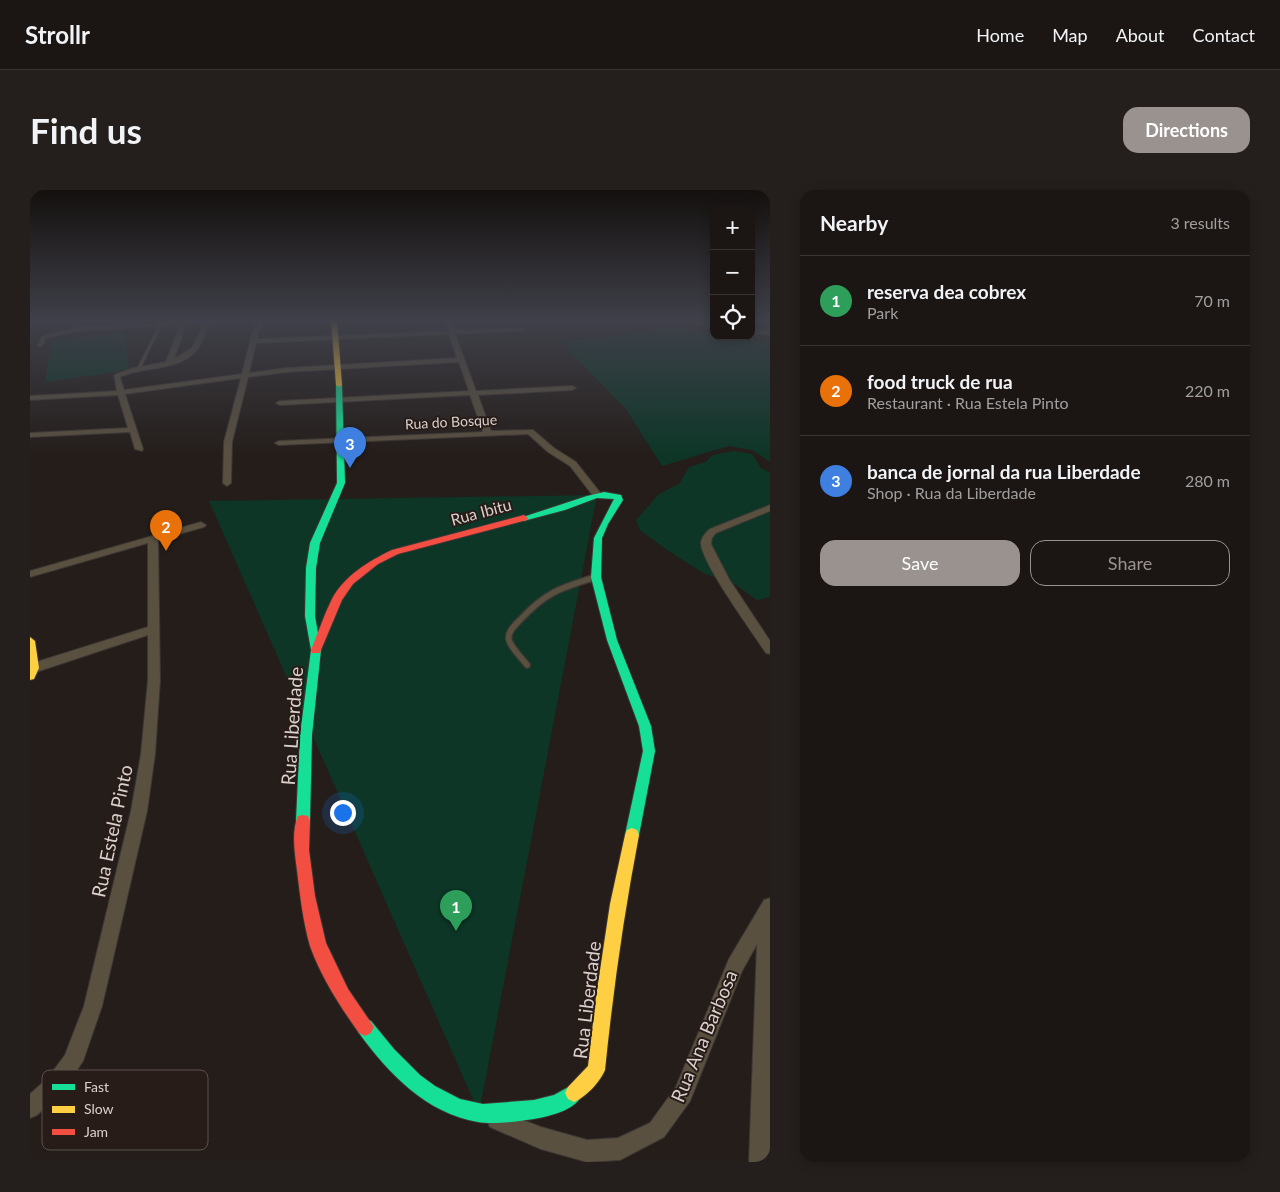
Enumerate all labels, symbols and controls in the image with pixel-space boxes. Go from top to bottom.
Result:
text: Strollr [25,20,90,49]
text: Home [976,24,1024,46]
text: Map [1052,24,1088,46]
text: About [1116,24,1165,46]
text: Contact [1193,24,1255,46]
button: Directions [1123,107,1250,153]
text: Find us [30,109,142,151]
map controls [710,205,755,340]
button: + [710,205,755,250]
text: Nearby [820,210,888,235]
text: 3 results [1170,213,1230,232]
button: − [710,250,755,295]
text: reserva dea cobrex [867,280,1026,303]
text: 1 [831,291,841,310]
text: 70 m [1194,291,1230,310]
button: locate [710,295,755,340]
text: Park [867,303,898,322]
text: food truck de rua [867,370,1013,393]
text: 2 [831,381,841,400]
text: 220 m [1185,381,1230,400]
text: Restaurant · Rua Estela Pinto [867,393,1069,412]
street label: Rua do Bosque [404,411,497,432]
pin: 3 [334,427,366,468]
text: banca de jornal da rua Liberdade [867,460,1141,483]
text: 3 [831,471,841,490]
text: 280 m [1185,471,1230,490]
text: Shop · Rua da Liberdade [867,483,1036,502]
street label: Rua Ibitu [448,494,514,529]
pin: 2 [150,510,182,551]
button: Save [820,540,1020,586]
button: Share [1030,540,1230,586]
street label: Rua Liberdade [276,666,307,786]
street label: Rua Estela Pinto [86,762,137,899]
your location [330,800,356,826]
pin: 1 [440,890,472,931]
street label: Rua Liberdade [568,940,605,1060]
street label: Rua Ana Barbosa [665,966,742,1105]
legend [42,1070,208,1150]
text: Fast [84,1078,109,1095]
text: Slow [84,1100,114,1117]
text: Jam [84,1123,108,1140]

